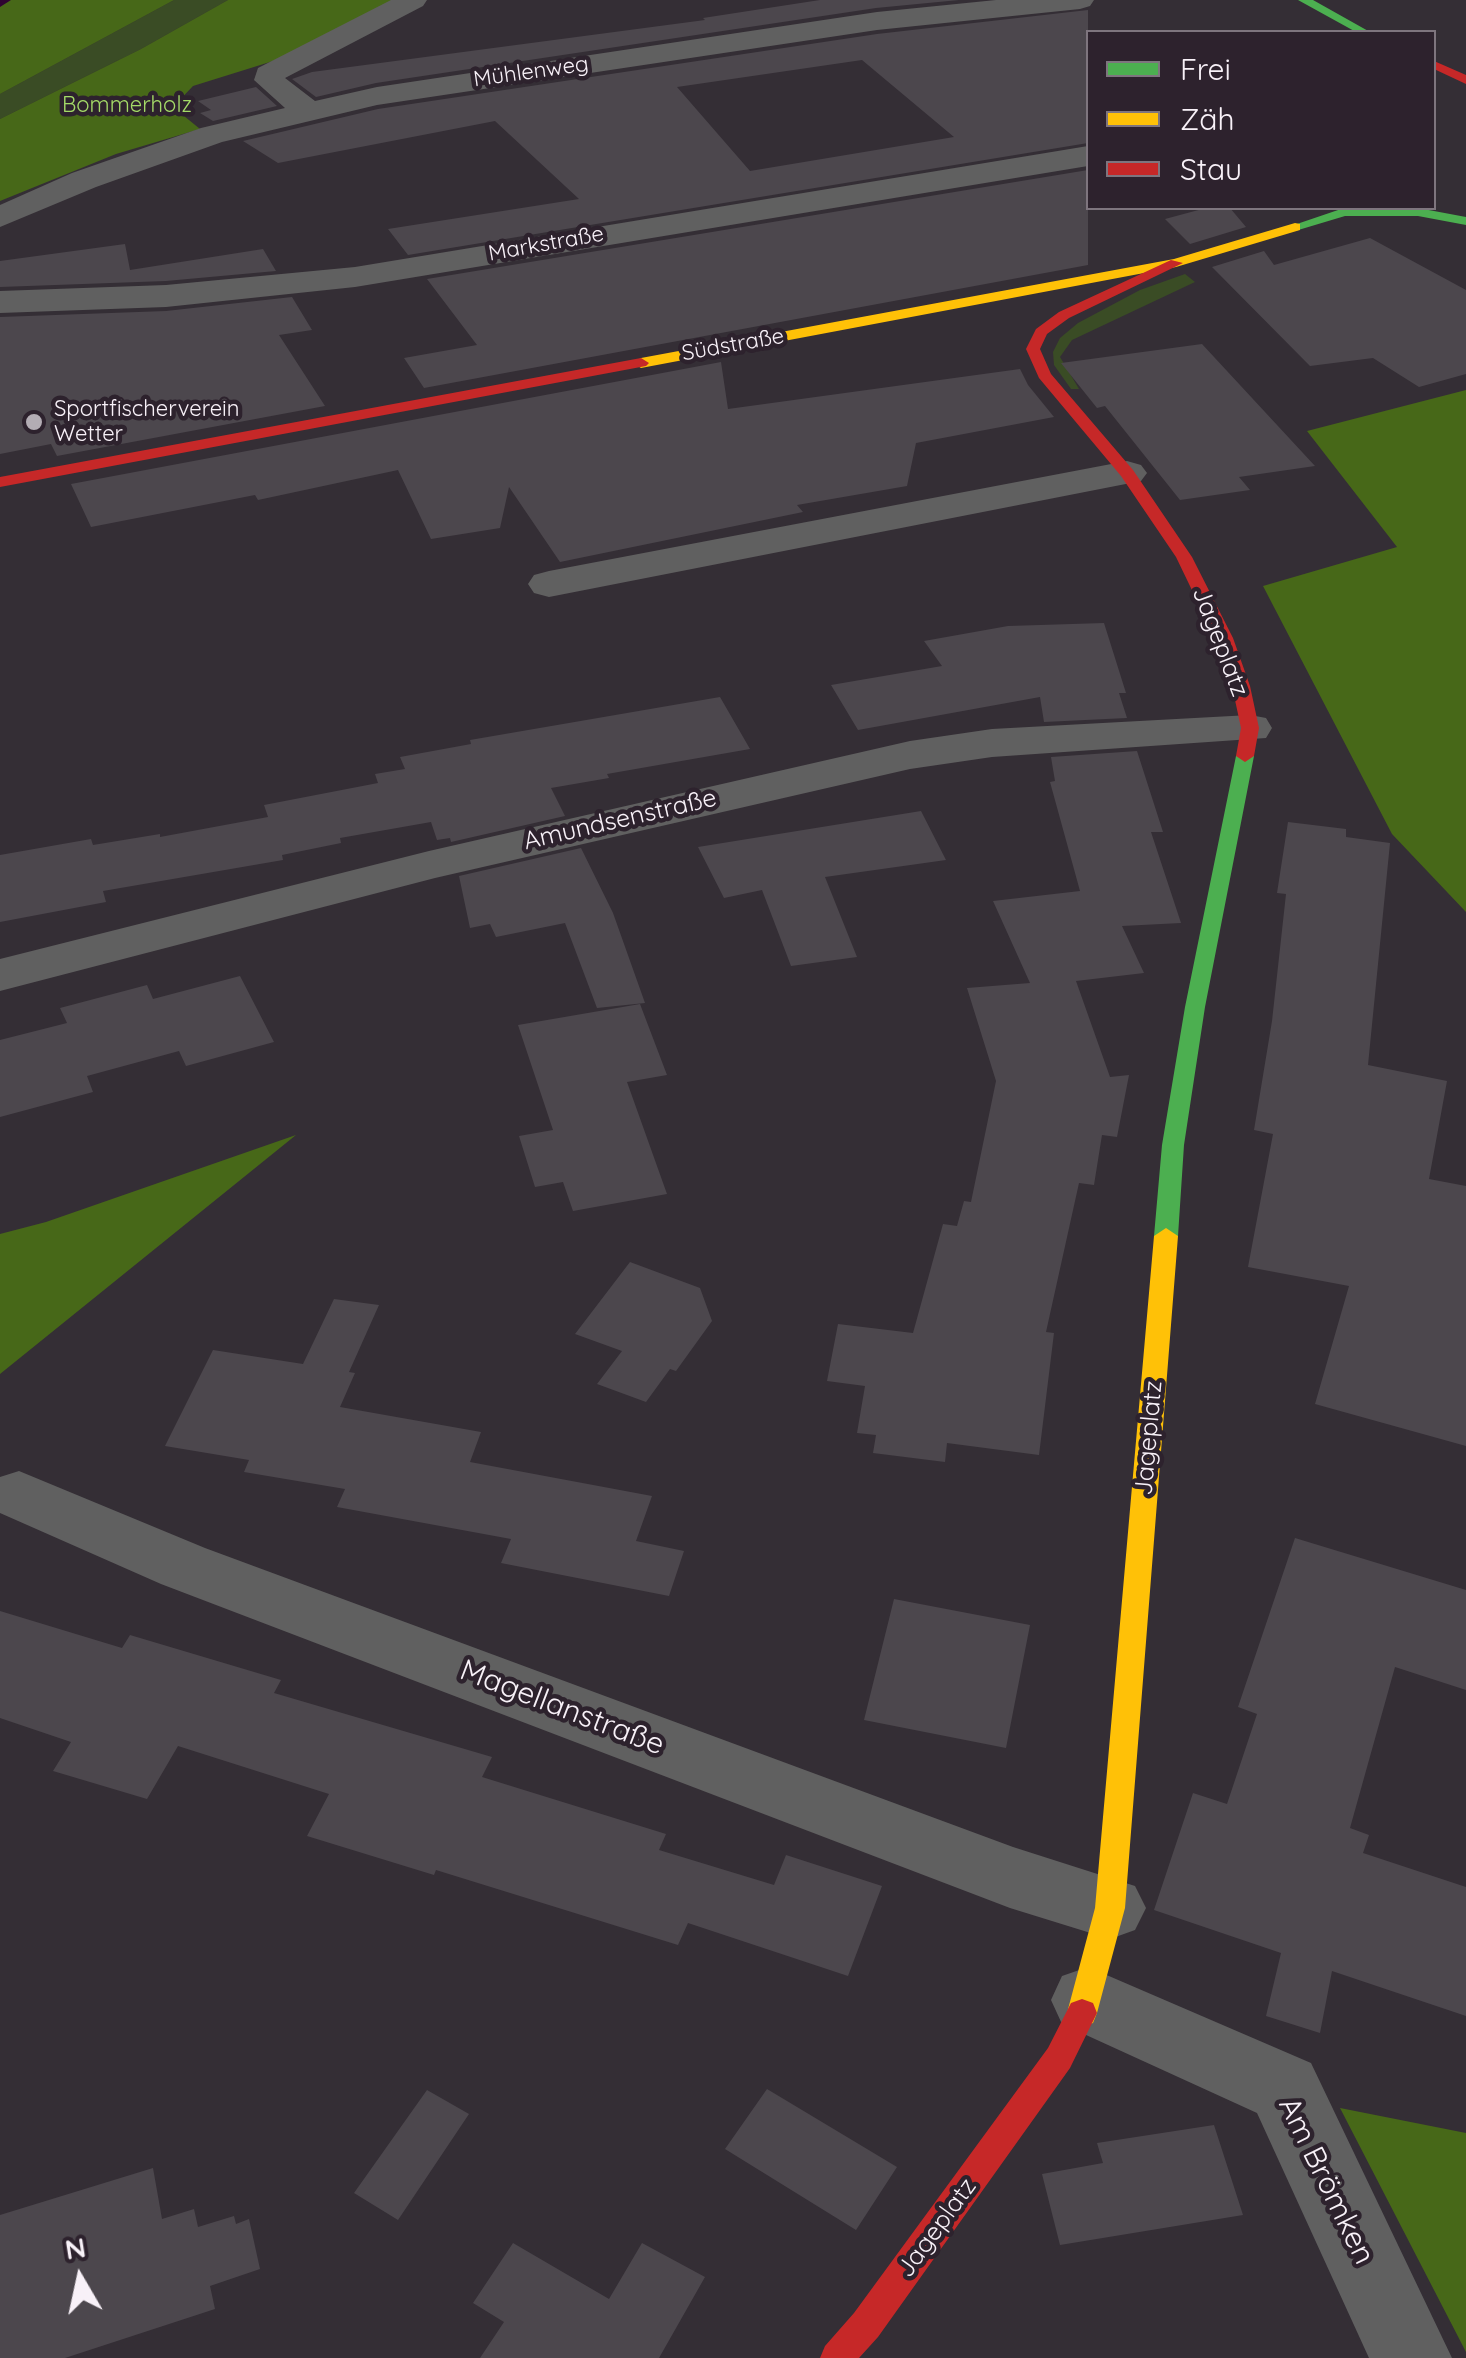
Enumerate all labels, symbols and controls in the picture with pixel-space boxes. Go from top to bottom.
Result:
legend [1086,30,1436,210]
text: Frei [1180,50,1231,88]
street label: Mühlenweg [472,51,590,93]
park label: Bommerholz [62,92,192,118]
text: Zäh [1180,100,1235,138]
text: Stau [1180,150,1242,188]
street label: Markstraße [486,221,606,267]
street label: Südstraße [680,323,786,367]
place label: Sportfischerverein Wetter [54,396,240,448]
marker: Sportfischerverein Wetter [23,411,45,433]
street label: Jageplatz [1185,583,1255,701]
street label: Amundsenstraße [521,783,719,857]
street label: Jageplatz [1129,1379,1169,1497]
street label: Magellanstraße [455,1652,669,1764]
street label: Am Brömken [1270,2092,1382,2270]
street label: Jageplatz [891,2173,983,2283]
north arrow [30,2228,130,2328]
text: N [62,2229,88,2267]

